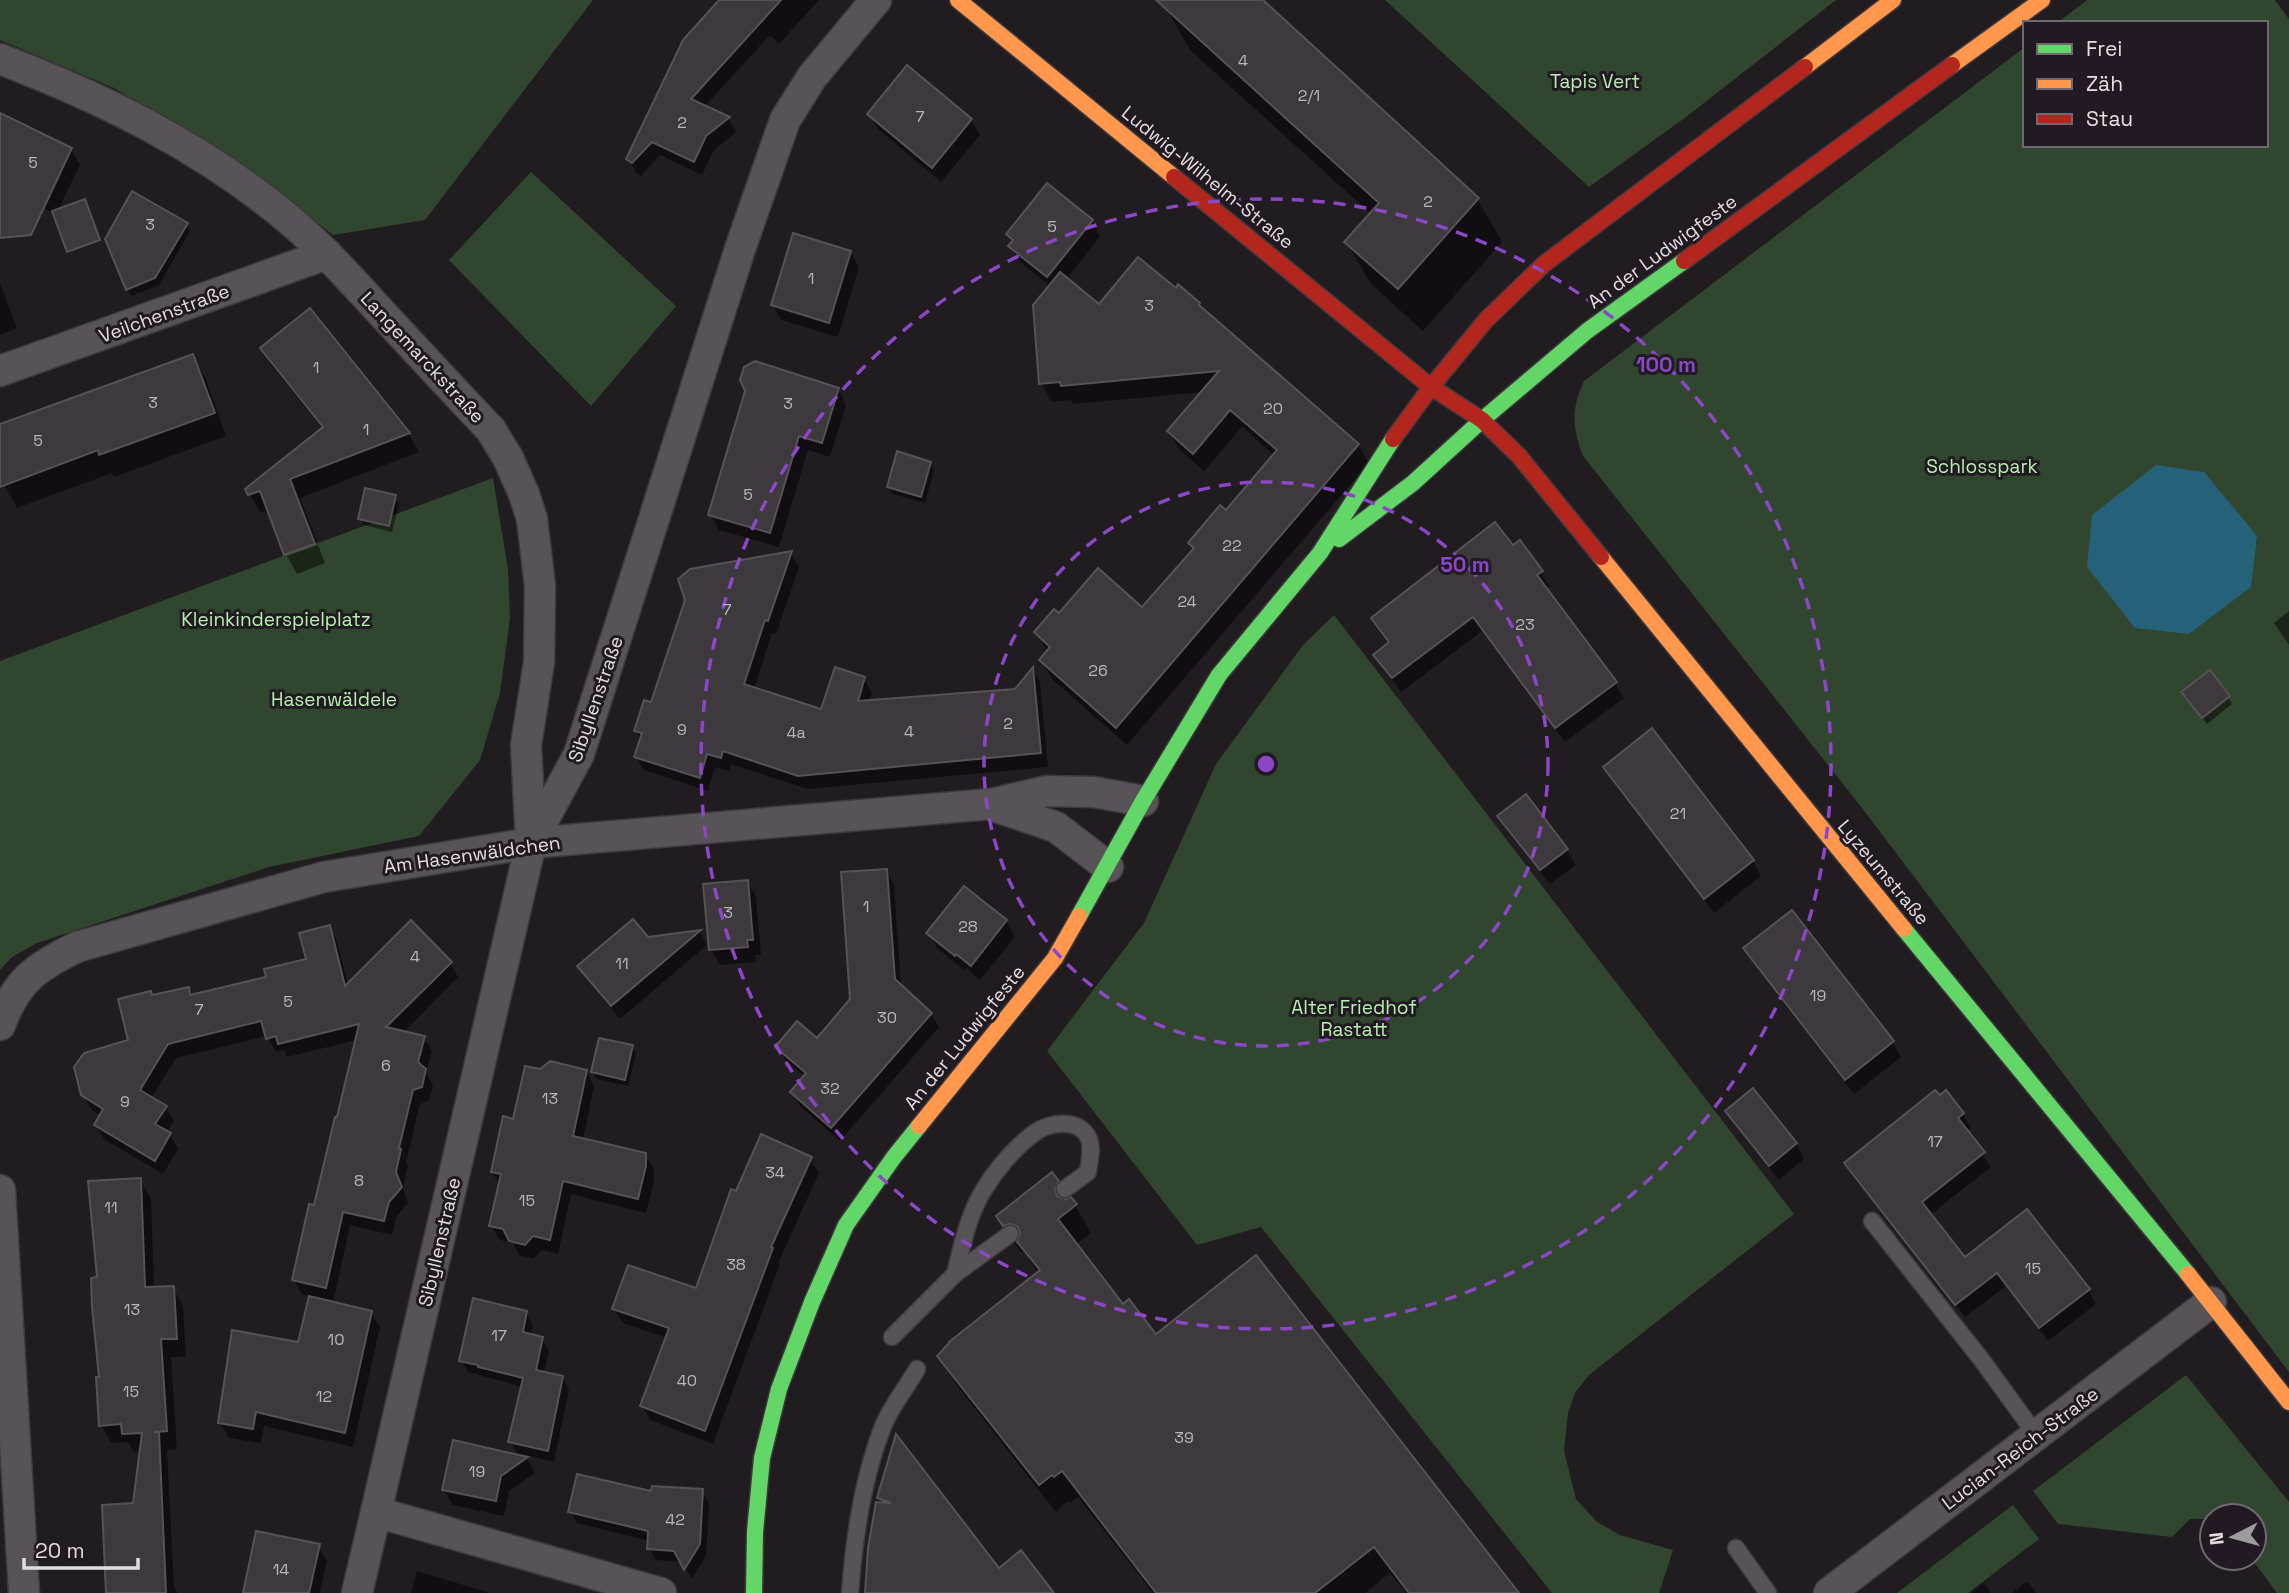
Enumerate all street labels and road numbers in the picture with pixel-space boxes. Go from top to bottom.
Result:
street label: Ludwig-Wilhelm-Straße [1117,100,1299,255]
street label: An der Ludwigfeste [1583,189,1742,314]
street label: Veilchenstraße [96,278,233,349]
street label: Langemarckstraße [355,286,490,429]
street label: Sibyllenstraße [562,633,629,766]
street label: Lyzeumstraße [1832,814,1935,930]
street label: Am Hasenwäldchen [382,830,562,879]
street label: An der Ludwigfeste [898,960,1030,1115]
street label: Sibyllenstraße [412,1175,466,1309]
street label: Lucian-Reich-Straße [1937,1381,2104,1516]

